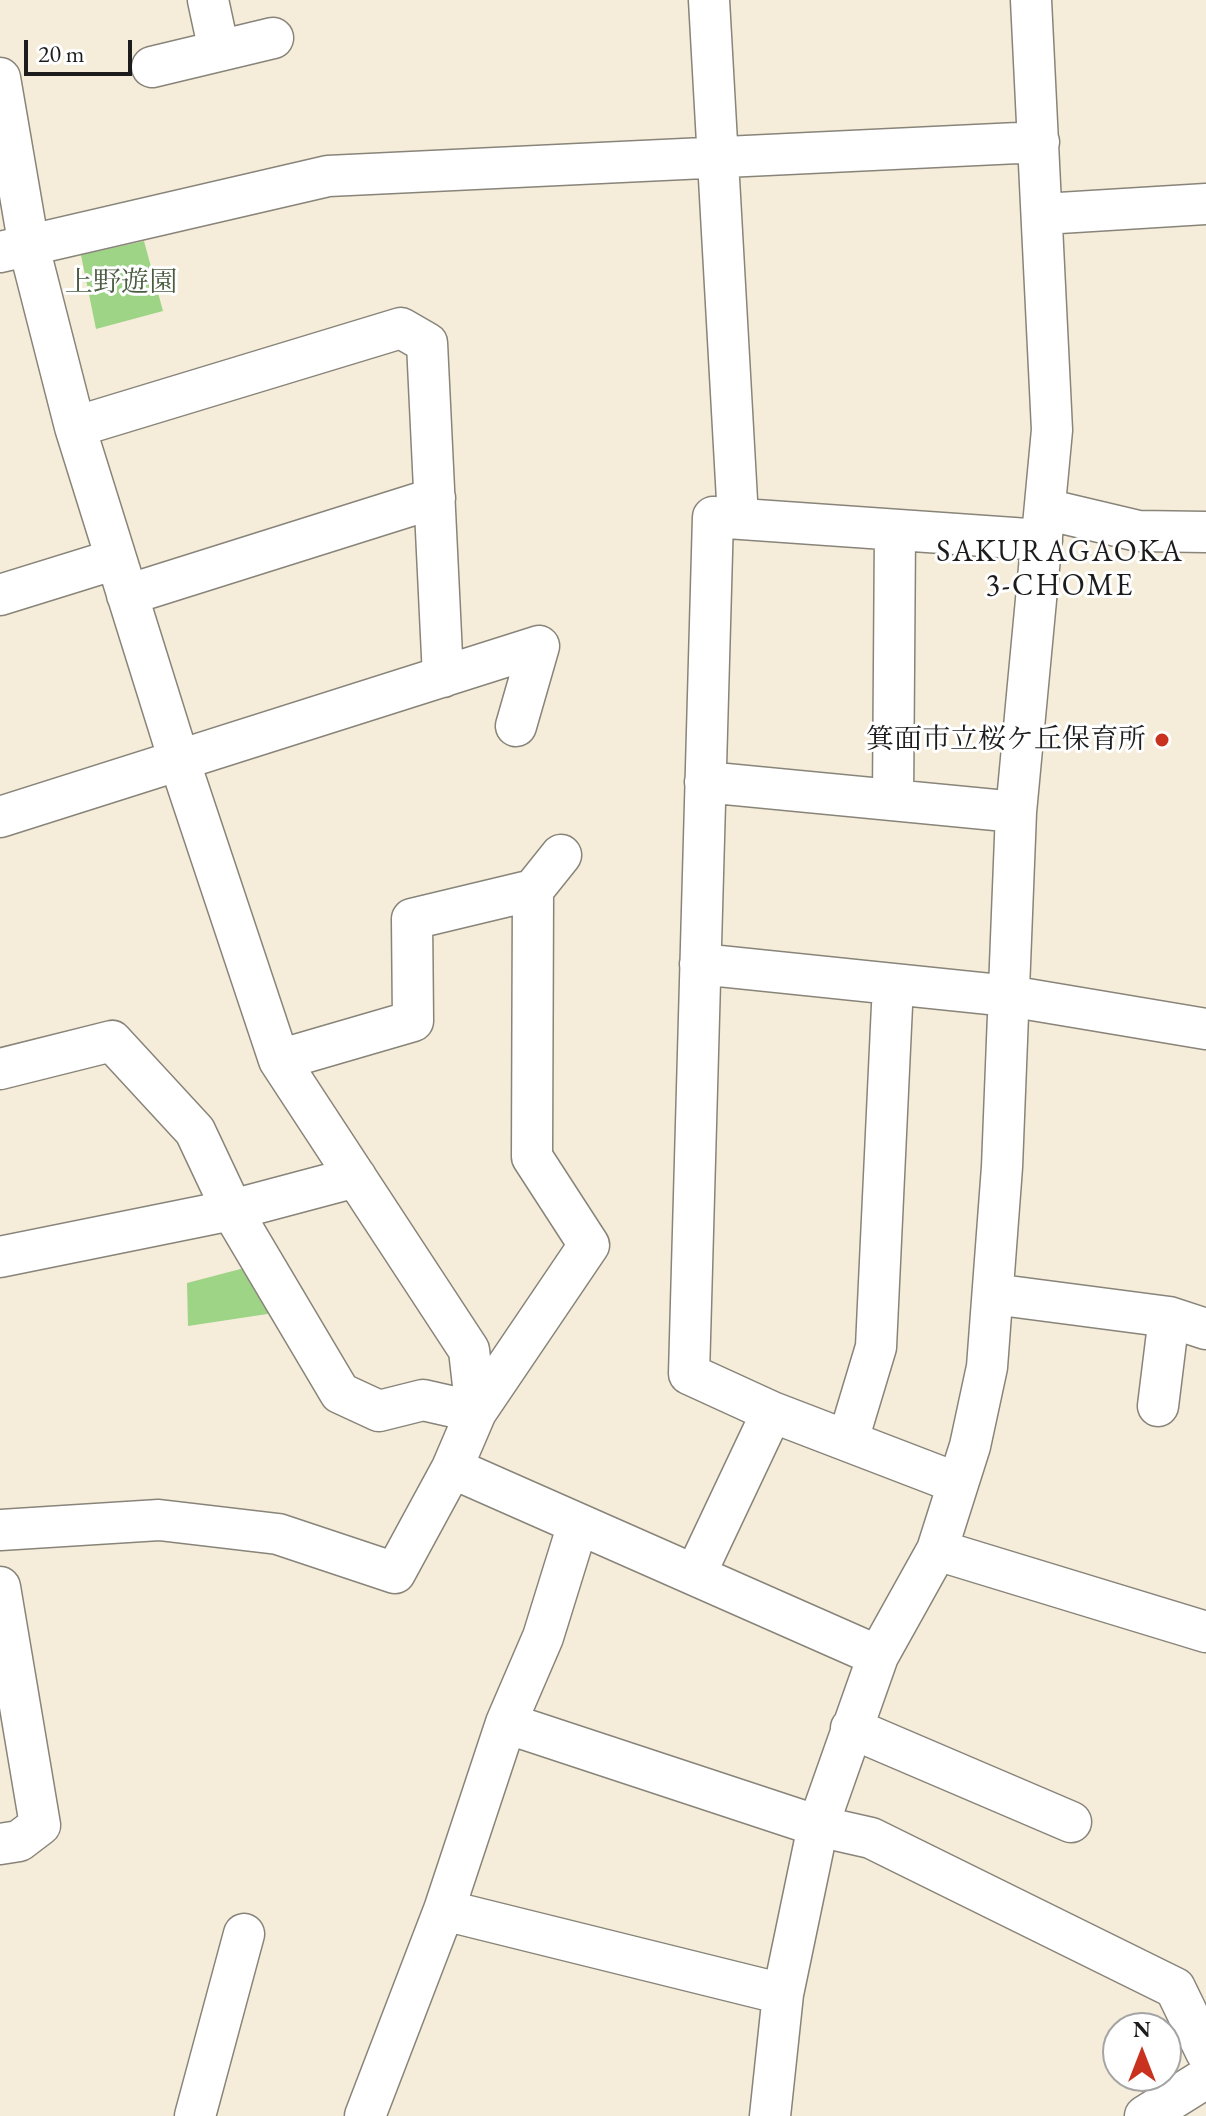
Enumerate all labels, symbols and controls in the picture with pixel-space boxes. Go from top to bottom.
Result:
scale bar [28,24,136,74]
text: 20 m [38,38,85,69]
park label: 上野遊園 [65,266,177,300]
district label: SAKURAGAOKA 3-CHOME [936,535,1184,606]
place label: 箕面市立桜ケ丘保育所 [866,723,1146,757]
marker: 箕面市立桜ケ丘保育所 [1153,731,1171,749]
north arrow [1102,2012,1182,2092]
text: N [1133,2015,1151,2044]

